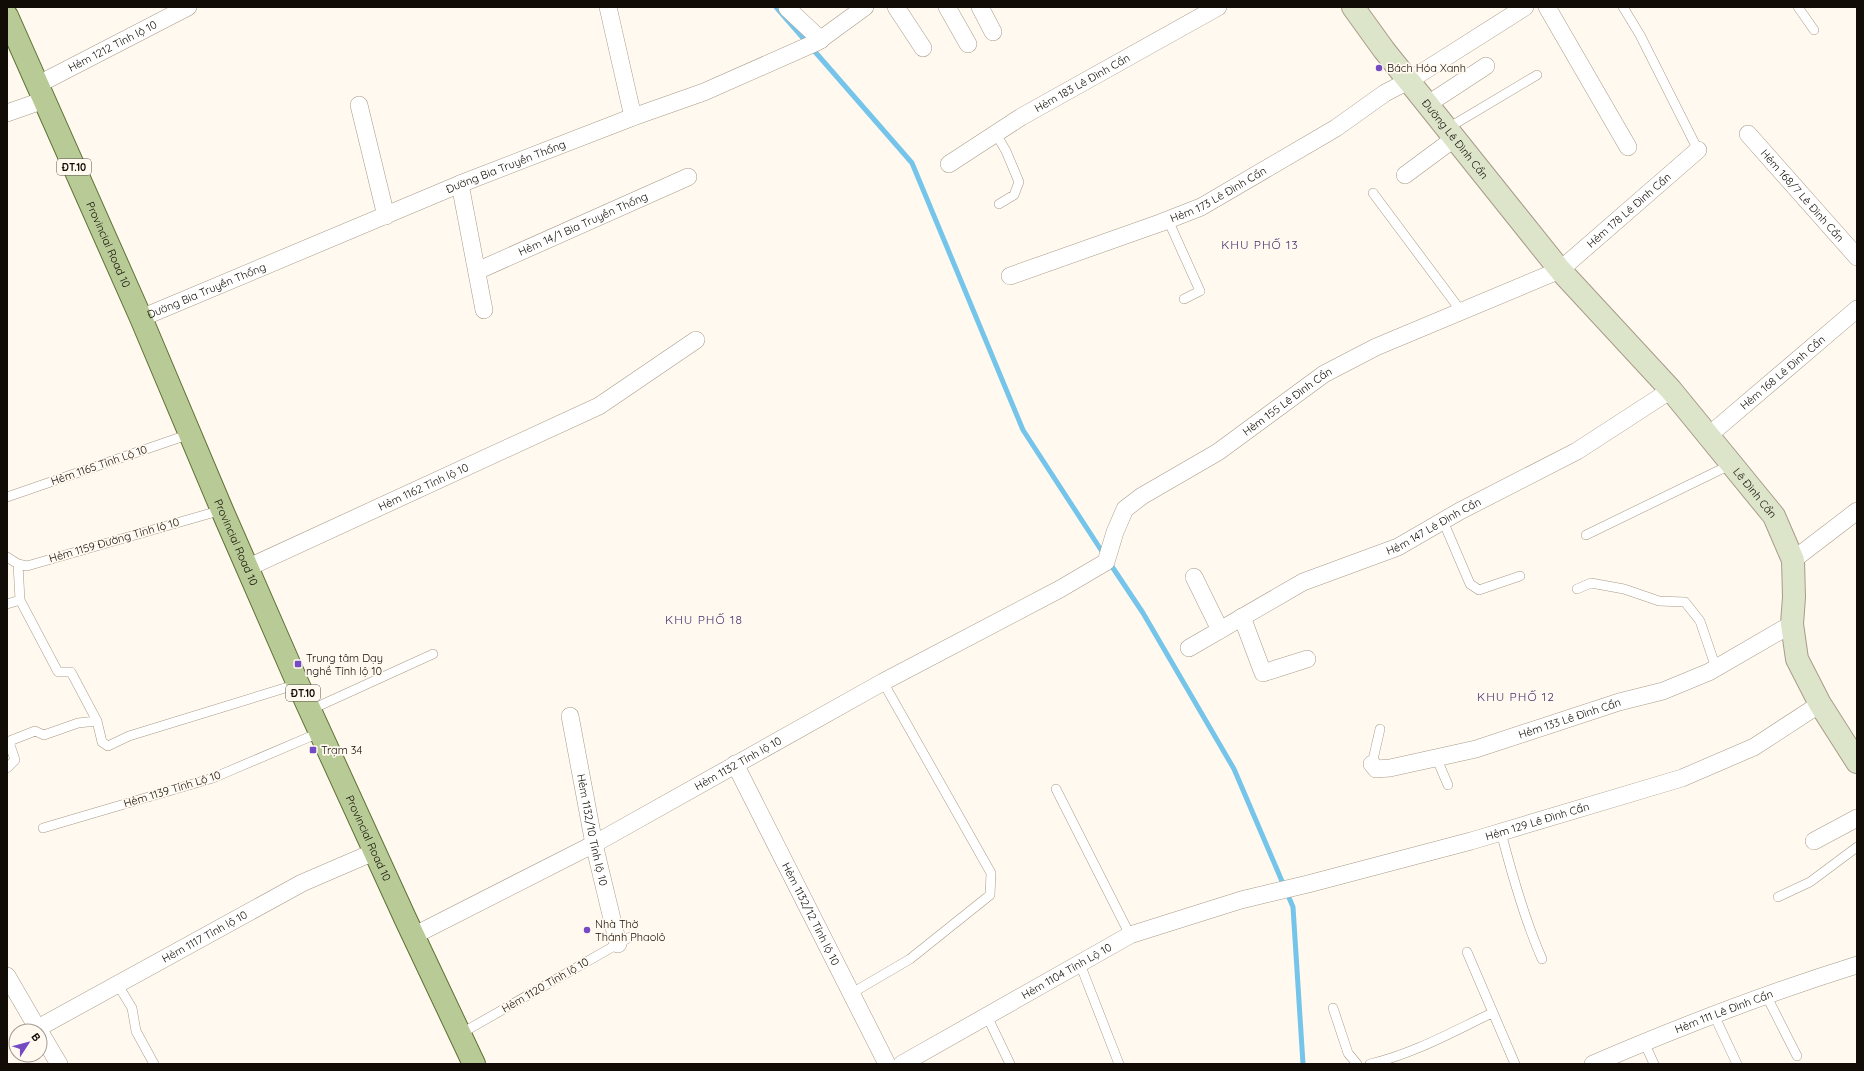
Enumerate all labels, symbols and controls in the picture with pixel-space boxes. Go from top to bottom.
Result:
street label: Hẻm 1212 Tỉnh lộ 10 [66,17,159,75]
street label: Hẻm 183 Lê Đình Cẩn [1032,51,1132,115]
place label: Bách Hóa Xanh [1387,61,1466,75]
marker: Bách Hóa Xanh [1374,63,1384,73]
street label: Đường Lê Đình Cẩn [1419,96,1491,182]
street label: Đường Bia Truyền Thống [444,137,568,196]
street label: Hẻm 168/7 Lê Đình Cẩn [1758,146,1847,244]
road number: ĐT.10 [57,159,91,175]
street label: Hẻm 173 Lê Đình Cẩn [1168,163,1269,225]
street label: Hẻm 178 Lê Đình Cẩn [1584,170,1674,251]
street label: Hẻm 14/1 Bia Truyền Thống [516,189,650,259]
street label: Provincial Road 10 [83,199,134,290]
district label: KHU PHỐ 13 [1221,237,1299,252]
street label: Đường Bia Truyền Thống [145,259,268,322]
street label: Hẻm 168 Lê Đình Cẩn [1737,332,1828,413]
street label: Hẻm 155 Lê Đình Cẩn [1240,364,1334,439]
street label: Hẻm 1165 Tỉnh Lộ 10 [49,442,149,488]
street label: Hẻm 1162 Tỉnh lộ 10 [376,460,471,514]
street label: Lê Đình Cẩn [1730,465,1780,521]
street label: Hẻm 147 Lê Đình Cẩn [1384,494,1483,558]
street label: Provincial Road 10 [211,497,261,588]
street label: Hẻm 1159 Đường Tỉnh lộ 10 [47,515,181,565]
district label: KHU PHỐ 18 [665,612,743,627]
place label: Trung tâm Dạy nghề Tỉnh lộ 10 [306,651,383,678]
marker: Trung tâm Dạy nghề Tỉnh lộ 10 [293,659,303,669]
road number: ĐT.10 [286,685,320,701]
district label: KHU PHỐ 12 [1477,689,1555,704]
street label: Hẻm 133 Lê Đình Cẩn [1517,695,1623,742]
street label: Hẻm 1132 Tỉnh lộ 10 [692,733,784,793]
place label: Trạm 34 [321,743,363,757]
marker: Trạm 34 [308,745,318,755]
street label: Hẻm 1139 Tỉnh Lộ 10 [122,768,222,810]
street label: Hẻm 1132/10 Tỉnh lộ 10 [574,773,611,887]
street label: Provincial Road 10 [343,793,394,883]
street label: Hẻm 129 Lê Đình Cẩn [1484,799,1591,843]
street label: Hẻm 1132/12 Tỉnh lộ 10 [779,860,843,968]
street label: Hẻm 1117 Tỉnh lộ 10 [159,907,250,966]
place label: Nhà Thờ Thánh Phaolô [595,917,666,944]
marker: Nhà Thờ Thánh Phaolô [582,925,592,935]
street label: Hẻm 1104 Tỉnh Lộ 10 [1019,940,1114,1002]
street label: Hẻm 1120 Tỉnh lộ 10 [499,954,591,1016]
street label: Hẻm 111 Lê Đình Cẩn [1673,987,1775,1036]
north arrow [8,1023,48,1063]
text: B [28,1030,44,1044]

